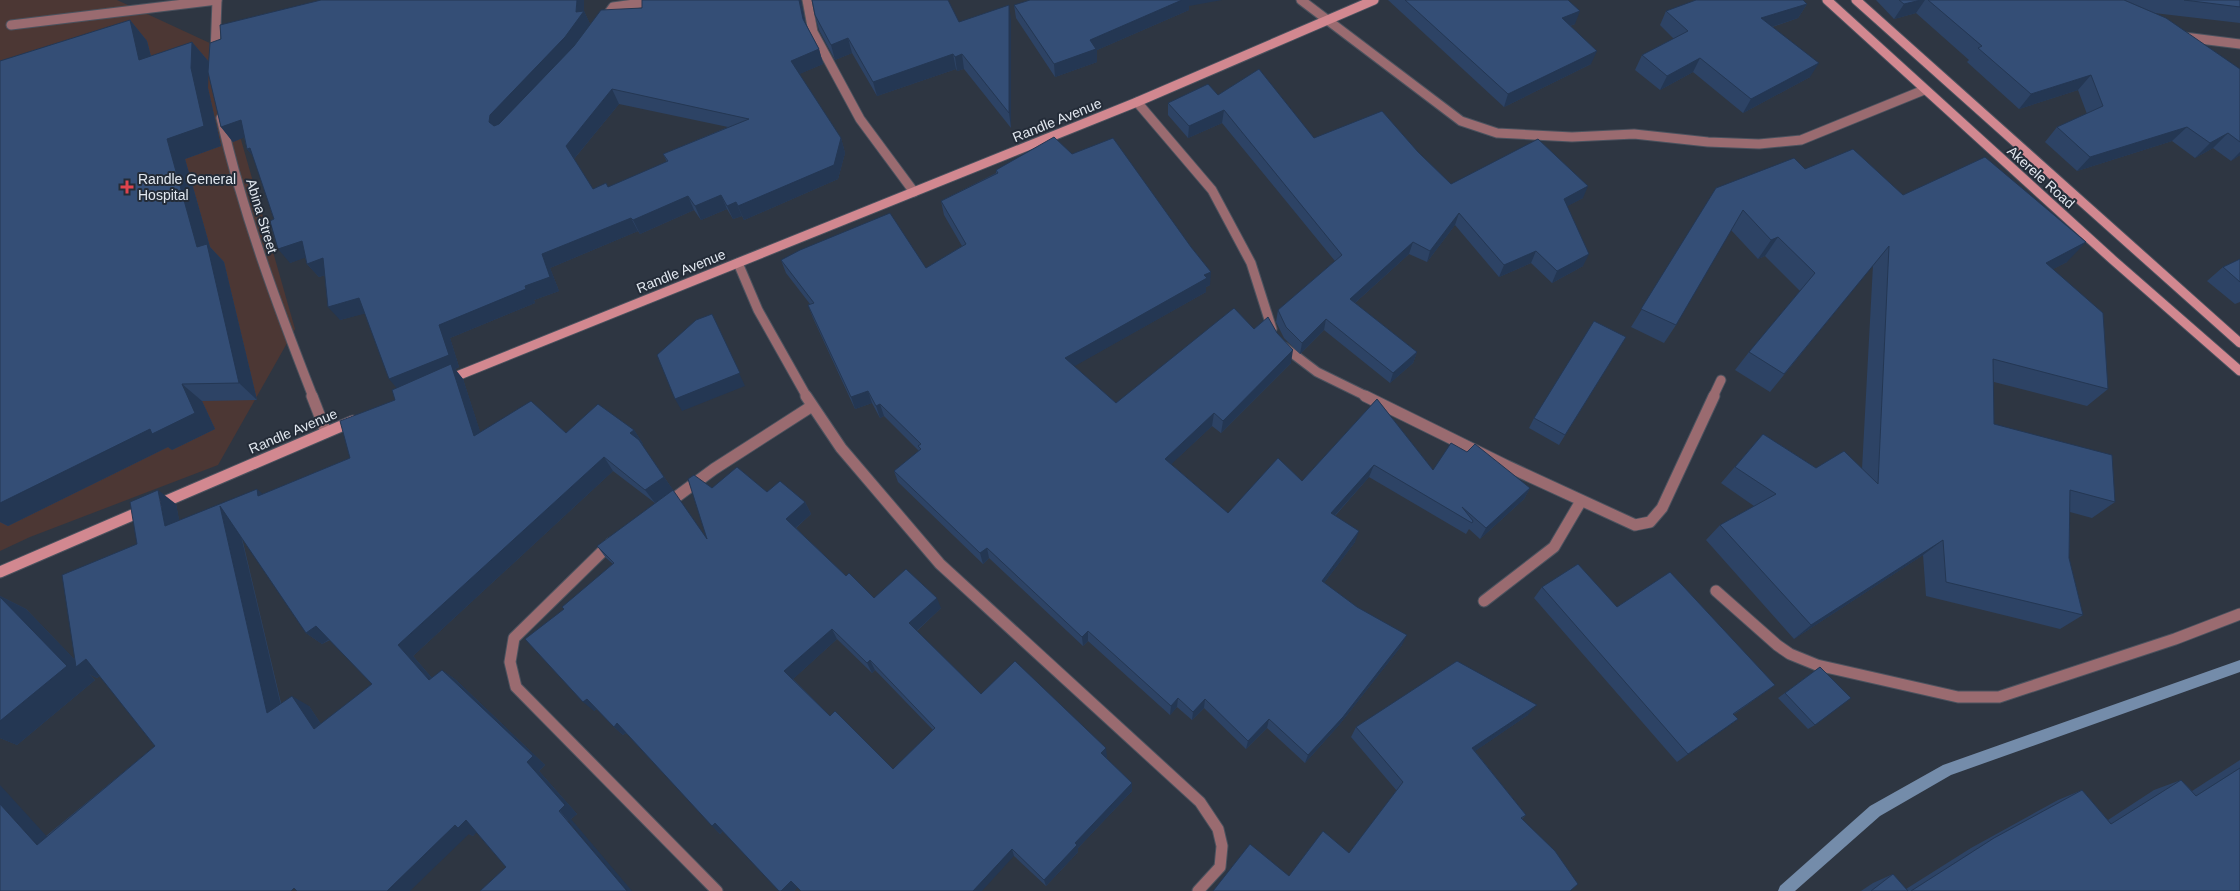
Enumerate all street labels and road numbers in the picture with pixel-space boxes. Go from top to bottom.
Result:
street label: Randle Avenue [1010,95,1104,145]
street label: Akerele Road [2004,143,2078,211]
street label: Abina Street [243,177,281,255]
street label: Randle Avenue [634,246,728,296]
street label: Randle Avenue [246,405,340,457]

